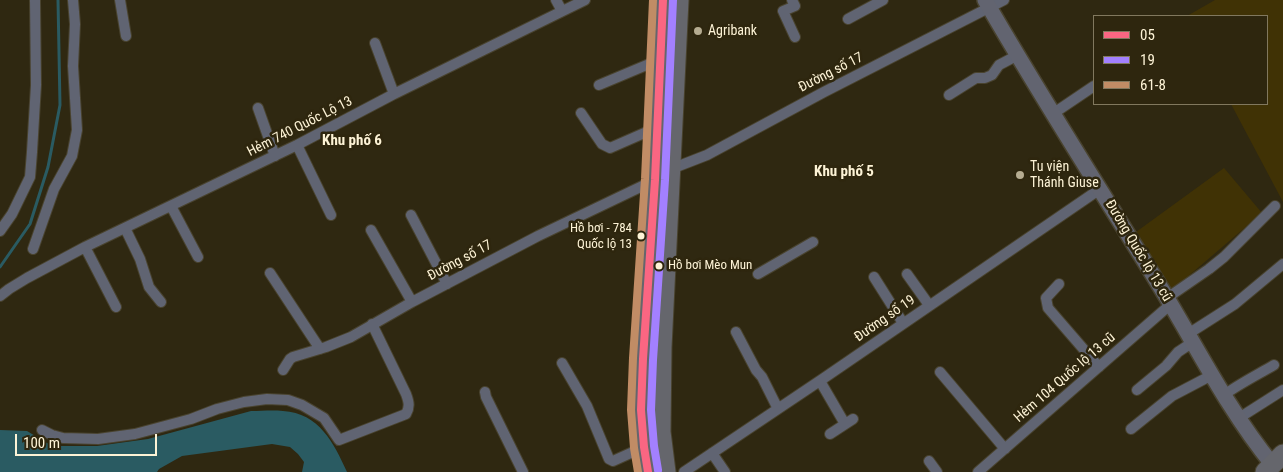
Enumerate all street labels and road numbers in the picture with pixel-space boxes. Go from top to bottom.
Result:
street label: Đường số 17 [796,50,866,96]
street label: Hẻm 740 Quốc Lộ 13 [245,93,355,161]
street label: Đường Quốc lộ 13 cũ [1101,197,1175,305]
street label: Đường số 17 [425,237,495,285]
street label: Đường số 19 [851,292,919,346]
street label: Hẻm 104 Quốc lộ 13 cũ [1011,329,1119,427]

